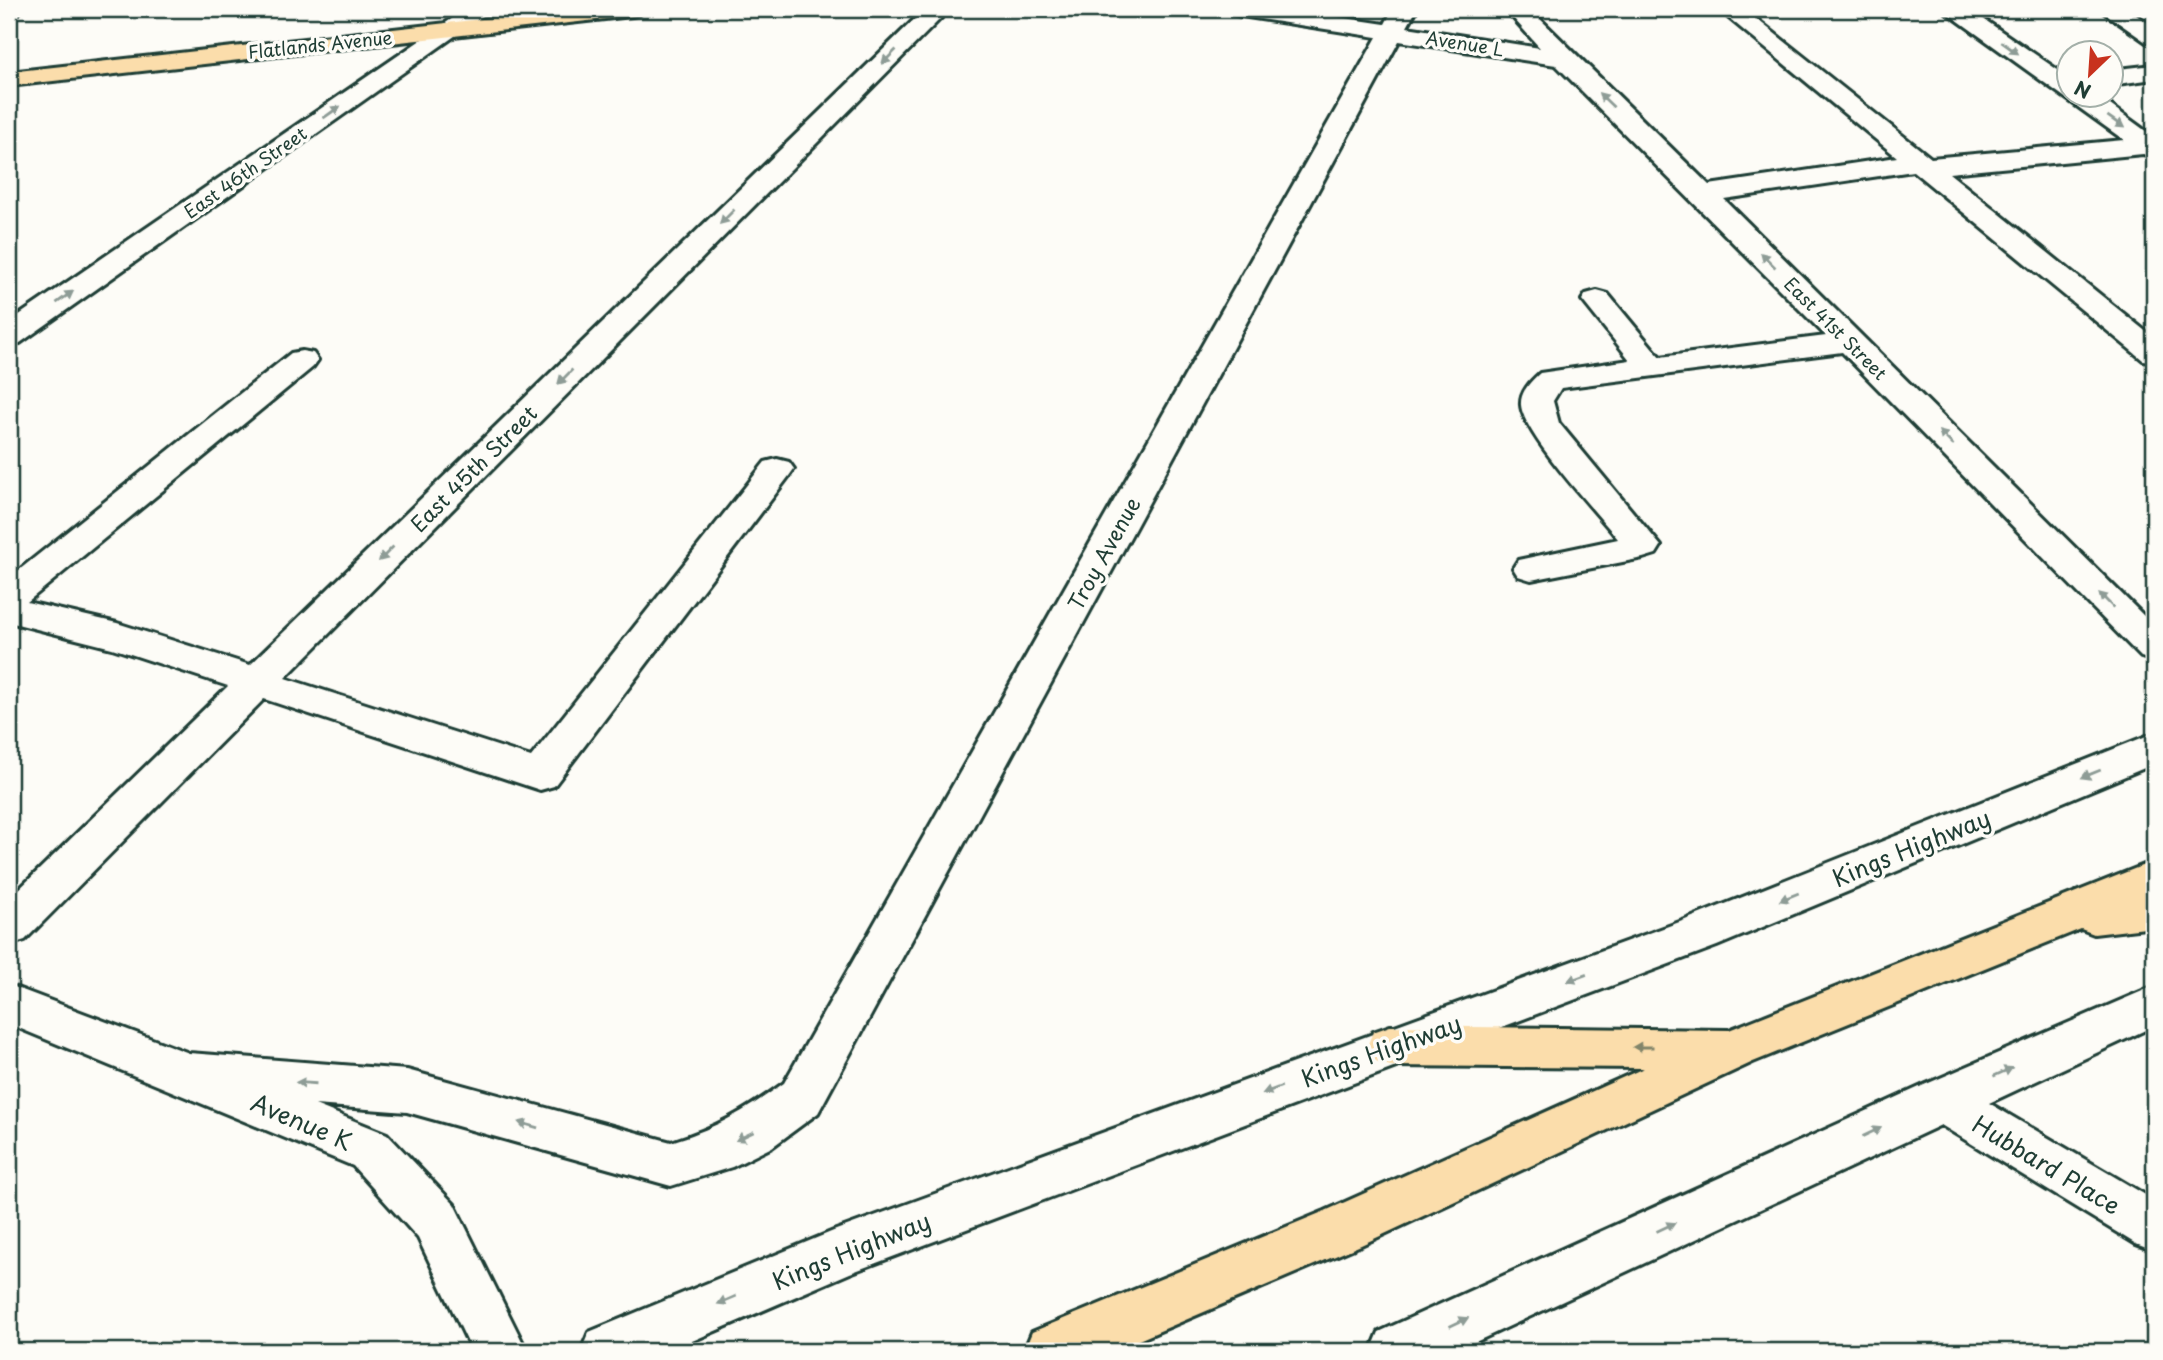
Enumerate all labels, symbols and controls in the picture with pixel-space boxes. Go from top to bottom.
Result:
street label: Flatlands Avenue [246,23,394,65]
street label: Avenue L [1424,24,1506,62]
north arrow [2054,38,2124,108]
one-way arrow [2000,41,2020,54]
one-way arrow [881,48,898,64]
text: N [2070,74,2095,106]
one-way arrow [1598,93,1615,109]
one-way arrow [323,105,341,119]
one-way arrow [2107,115,2125,129]
street label: East 46th Street [178,119,312,225]
one-way arrow [719,208,736,225]
one-way arrow [1760,251,1777,268]
street label: East 41st Street [1778,270,1894,386]
one-way arrow [56,290,74,304]
one-way arrow [557,368,574,385]
street label: East 45th Street [402,397,544,539]
one-way arrow [1937,430,1954,447]
street label: Troy Avenue [1059,491,1147,615]
one-way arrow [378,545,395,562]
one-way arrow [2098,592,2115,608]
one-way arrow [2080,769,2101,780]
street label: Kings Highway [1826,799,1996,895]
one-way arrow [1779,891,1800,902]
one-way arrow [1566,973,1587,984]
street label: Kings Highway [1296,1004,1466,1096]
one-way arrow [1632,1041,1654,1053]
one-way arrow [1993,1066,2013,1078]
one-way arrow [294,1077,316,1088]
street label: Avenue K [246,1084,358,1158]
one-way arrow [1261,1085,1282,1096]
street label: Hubbard Place [1966,1105,2128,1223]
one-way arrow [517,1120,538,1130]
one-way arrow [1862,1126,1883,1137]
one-way arrow [735,1131,755,1142]
street label: Kings Highway [766,1202,936,1298]
one-way arrow [1656,1221,1676,1233]
one-way arrow [717,1295,738,1306]
one-way arrow [1449,1317,1470,1328]

